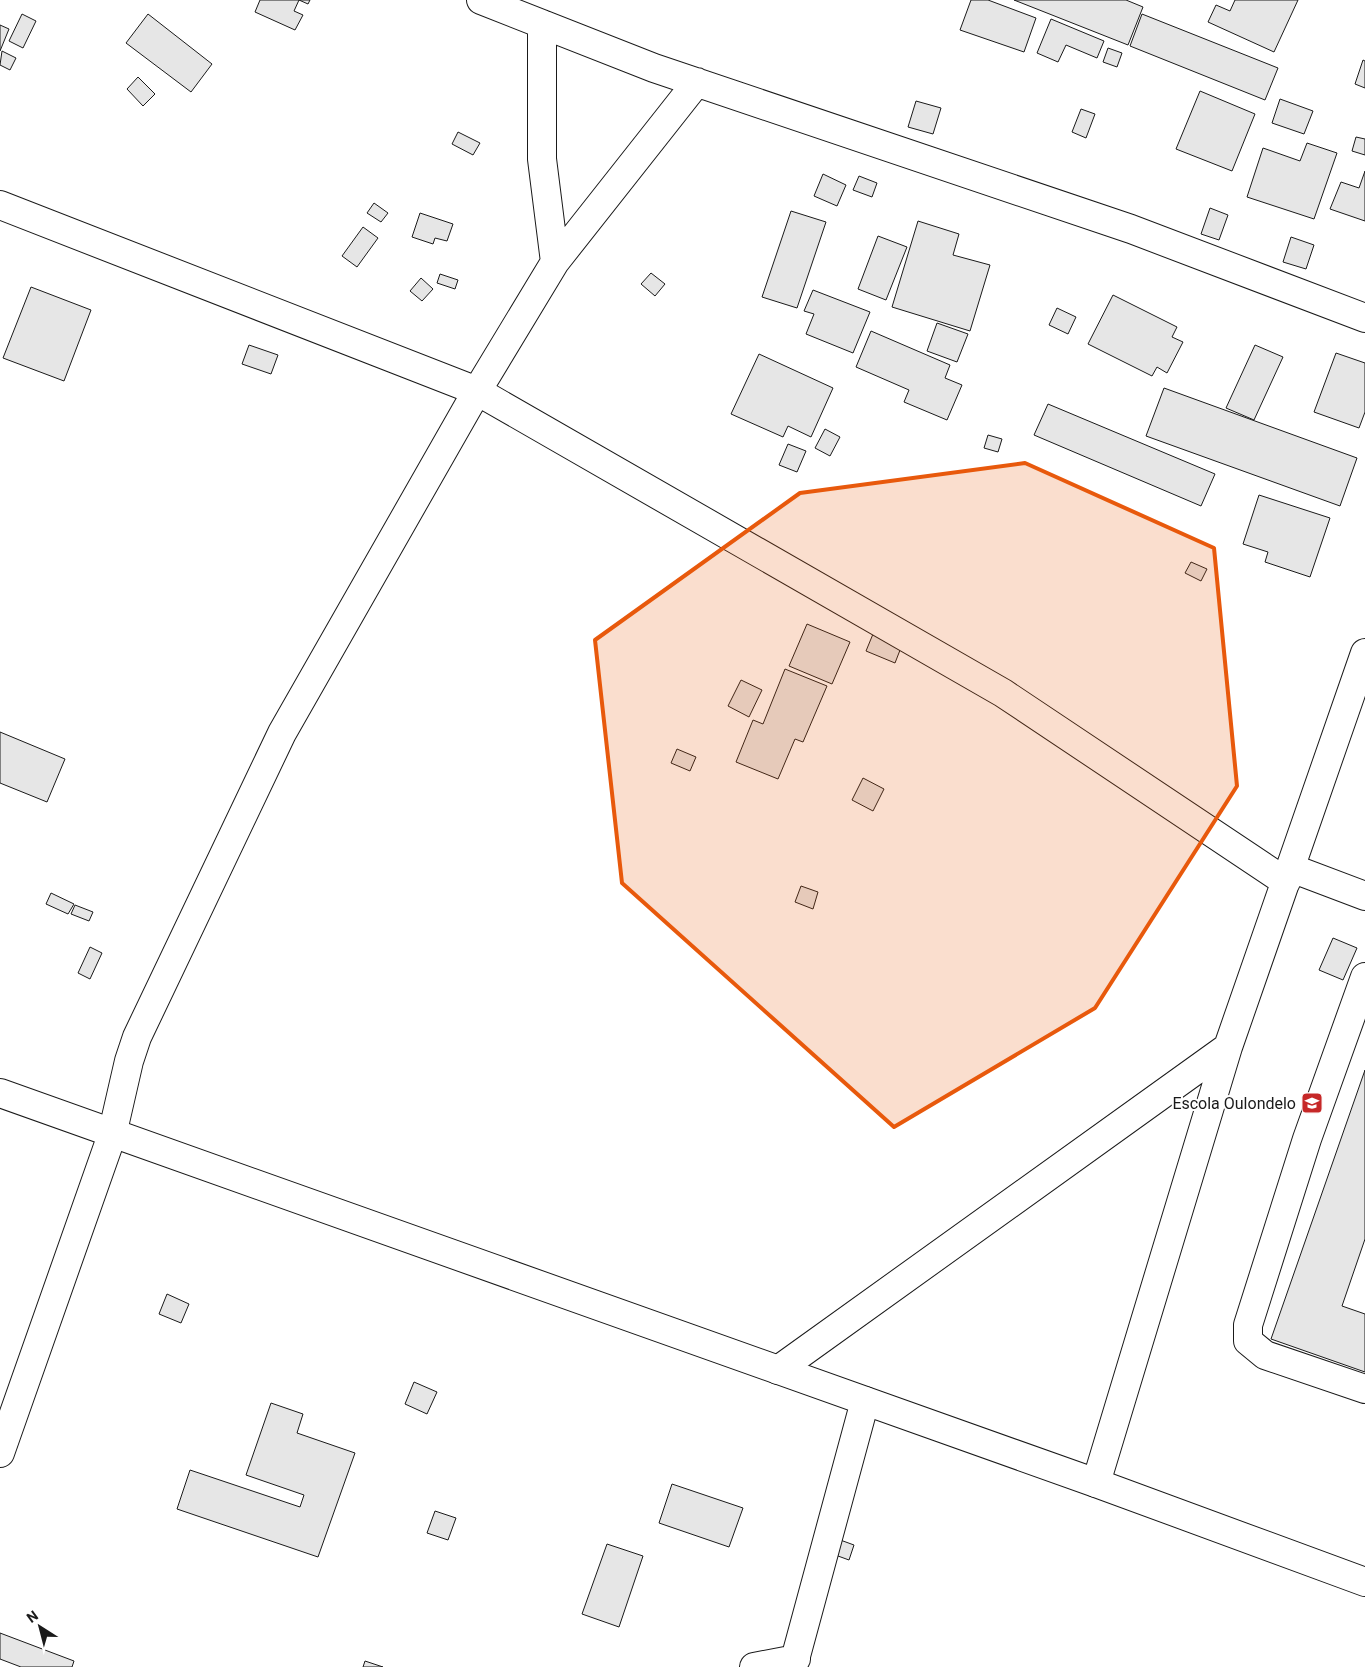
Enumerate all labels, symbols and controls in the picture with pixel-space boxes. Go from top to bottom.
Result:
school or university icon: Escola Oulondelo [1300,1091,1324,1115]
place label: Escola Oulondelo [1172,1094,1296,1113]
north arrow [15,1602,65,1652]
text: N [24,1607,41,1626]

